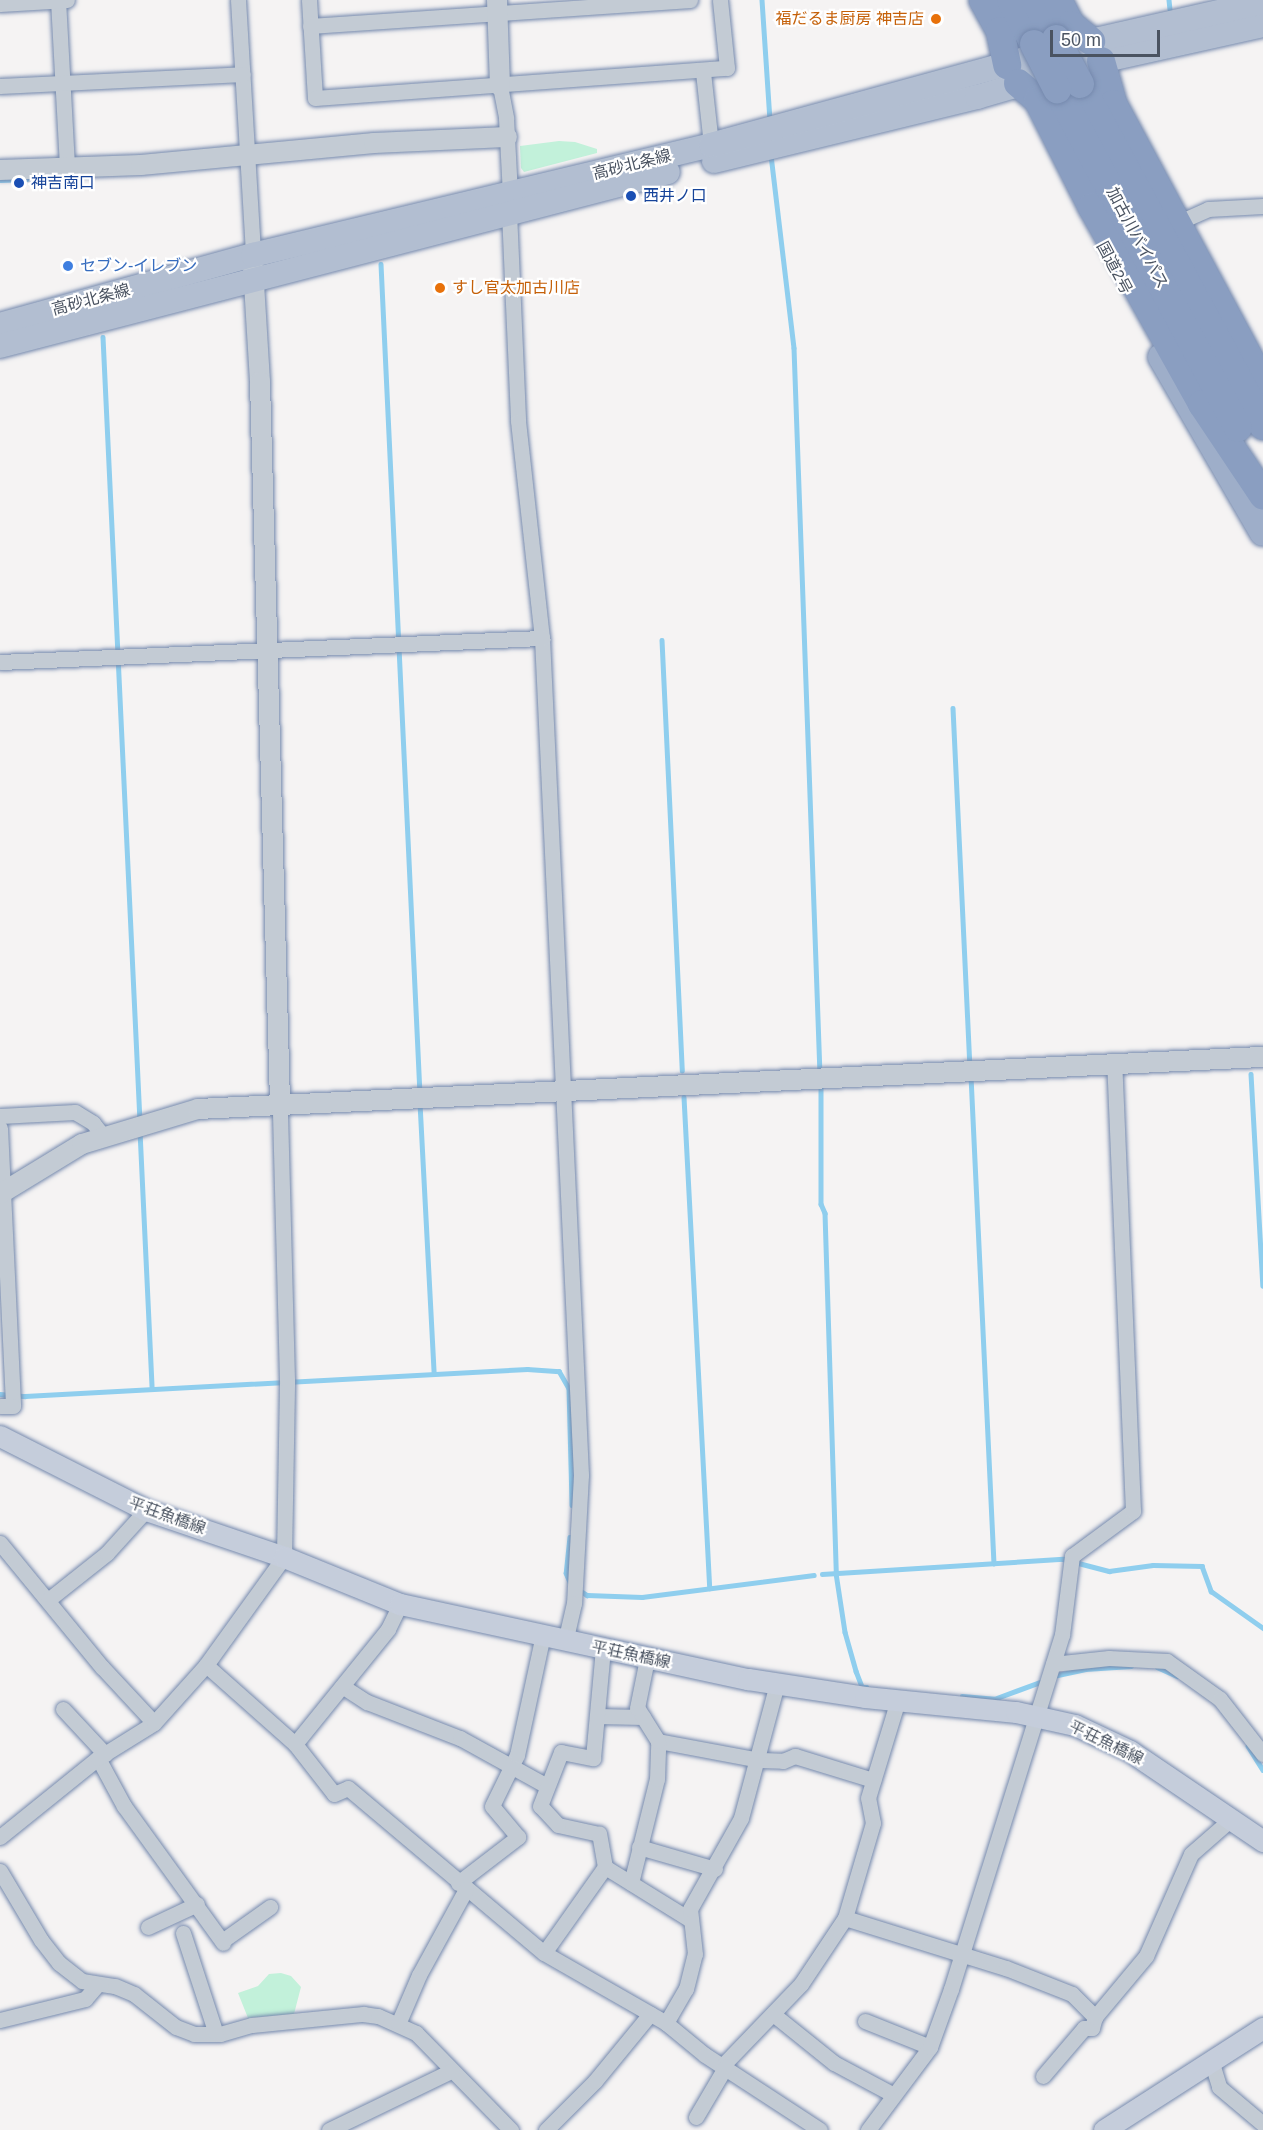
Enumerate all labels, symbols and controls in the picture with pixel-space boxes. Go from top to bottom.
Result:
place label: 福だるま厨房 神吉店 [776,9,924,29]
marker: 福だるま厨房 神吉店 [929,12,943,26]
scale bar [1053,18,1162,56]
text: 50 m [1061,30,1101,50]
street label: 高砂北条線 [591,146,673,184]
place label: 神吉南口 [31,173,95,193]
marker: 神吉南口 [12,176,26,190]
street label: 加古川バイパス [1102,184,1172,292]
place label: 西井ノ口 [643,186,707,206]
marker: 西井ノ口 [624,189,638,203]
street label: 国道2号 [1092,238,1136,298]
place label: セブン-イレブン [80,256,197,276]
marker: セブン-イレブン [61,259,75,273]
place label: すし官太加古川店 [452,278,580,298]
street label: 高砂北条線 [50,280,132,320]
marker: すし官太加古川店 [433,281,447,295]
street label: 平荘魚橋線 [126,1493,208,1539]
street label: 平荘魚橋線 [590,1637,672,1673]
street label: 平荘魚橋線 [1066,1717,1146,1769]

